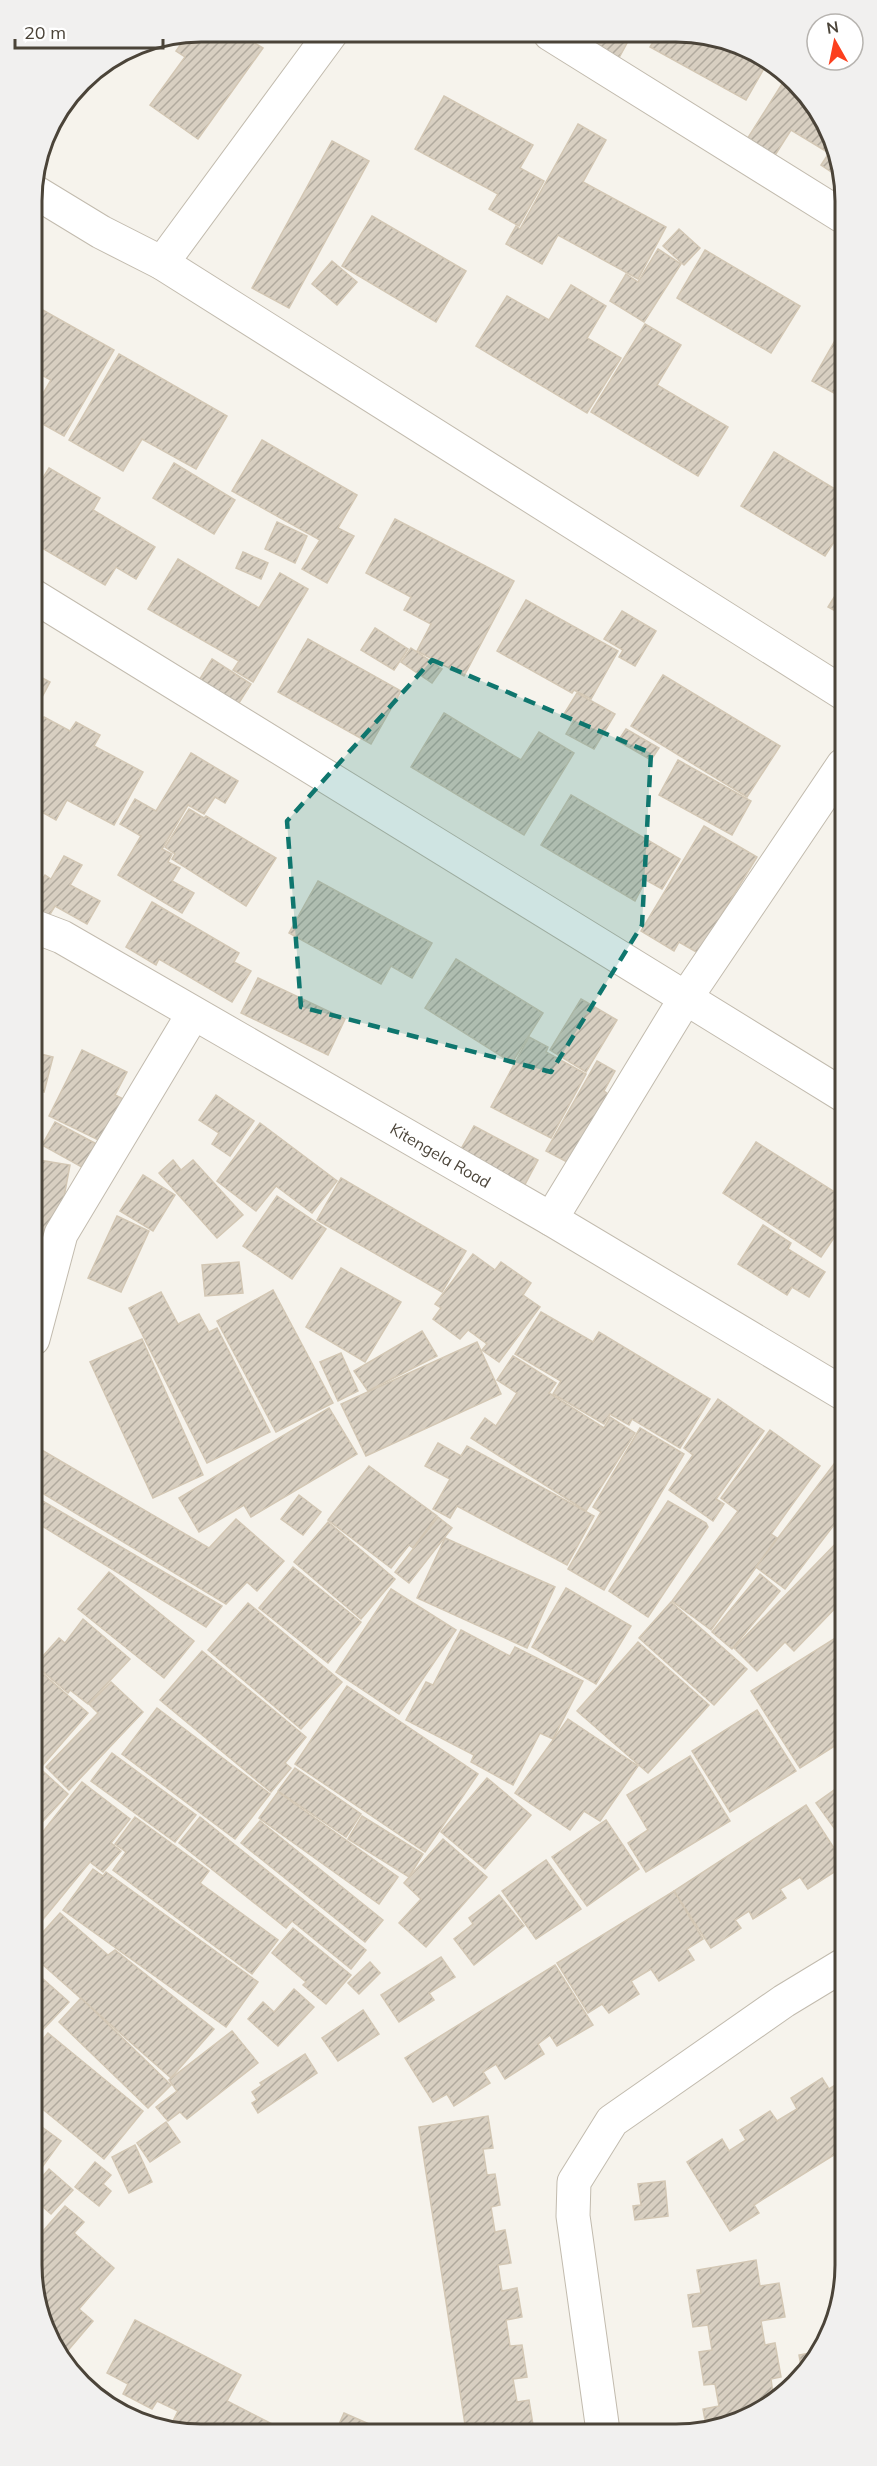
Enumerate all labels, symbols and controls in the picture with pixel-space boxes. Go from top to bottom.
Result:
scale bar [15,12,164,50]
north arrow [805,12,865,72]
text: N [825,16,840,38]
text: 20 m [24,21,66,44]
street label: Kitengela Road [387,1118,494,1192]

